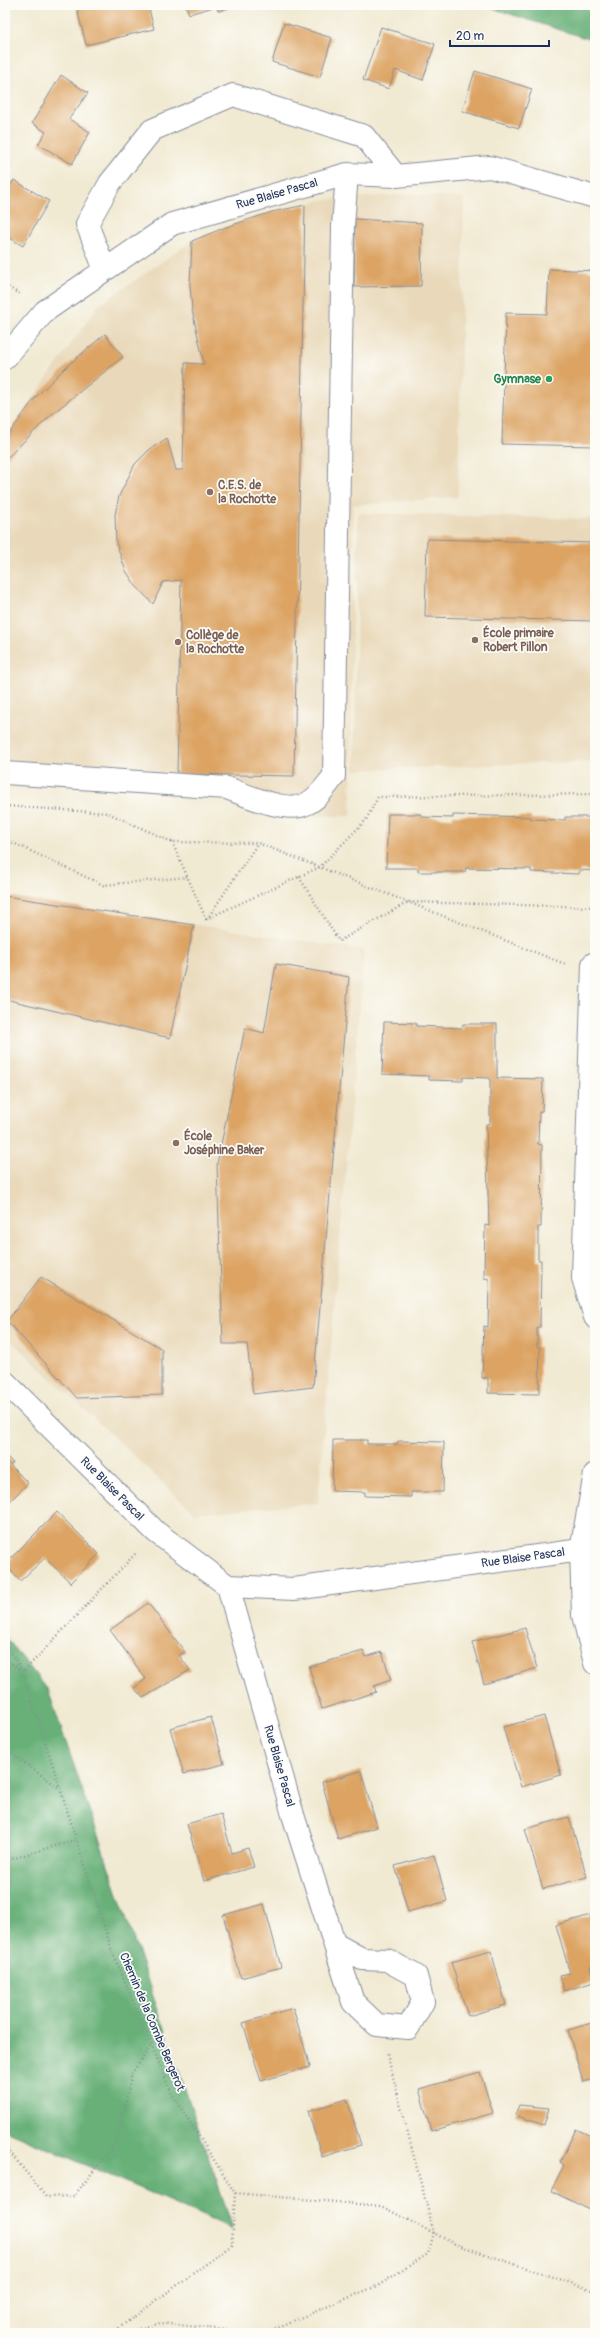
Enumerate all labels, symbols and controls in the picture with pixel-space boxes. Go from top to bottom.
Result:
scale bar [450,22,549,48]
text: 20 m [456,29,485,44]
street label: Rue Blaise Pascal [234,175,320,213]
place label: Gymnase [494,372,542,387]
marker: Gymnase [544,374,554,384]
place label: C.E.S. de la Rochotte [218,478,277,507]
marker: C.E.S. de la Rochotte [205,487,215,497]
place label: École primaire Robert Pillon [483,625,555,655]
place label: Collège de la Rochotte [186,628,245,657]
marker: École primaire Robert Pillon [470,635,480,645]
marker: Collège de la Rochotte [173,637,183,647]
place label: École Joséphine Baker [184,1128,265,1158]
marker: École Joséphine Baker [171,1138,181,1148]
street label: Rue Blaise Pascal [77,1454,147,1524]
street label: Rue Blaise Pascal [480,1545,566,1571]
street label: Rue Blaise Pascal [260,1723,298,1809]
street label: Chemin de la Combe Bergerot [116,1950,188,2094]

